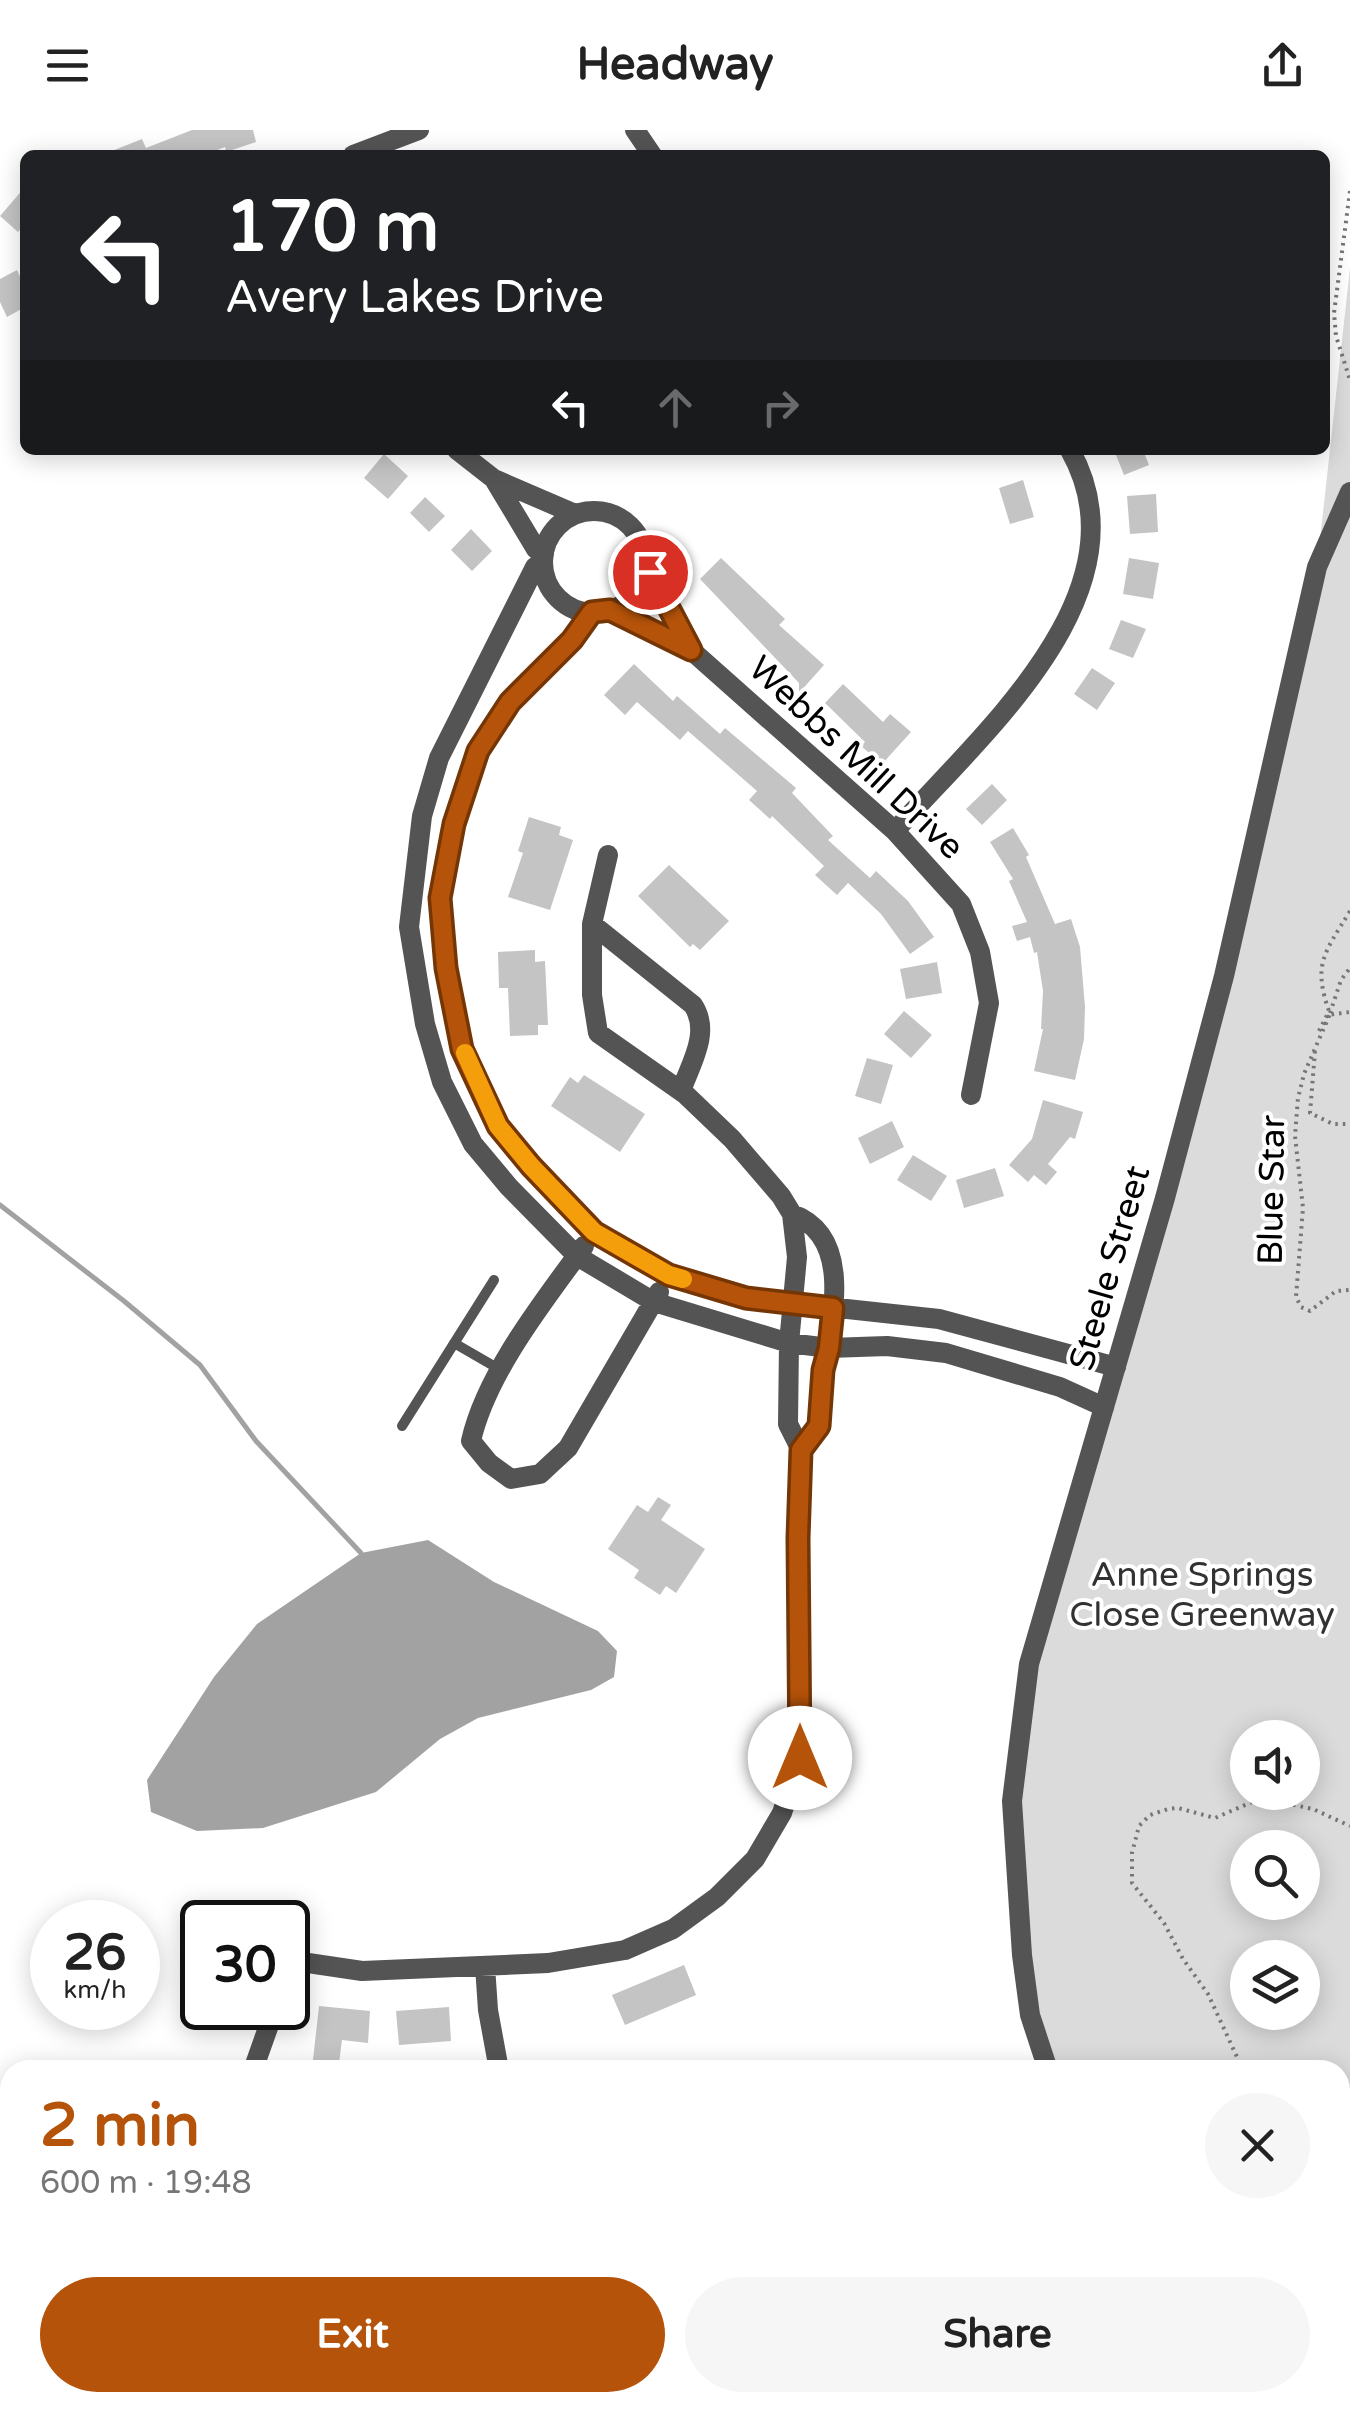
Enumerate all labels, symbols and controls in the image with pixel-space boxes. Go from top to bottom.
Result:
icon: menu [40,38,95,93]
text: Headway [577,38,773,92]
icon: share [1255,38,1310,93]
text: 170 m [225,186,439,270]
icon: left [60,190,190,320]
text: Avery Lakes Drive [225,271,604,325]
icon: left [543,380,598,435]
icon: ahead [648,380,703,435]
icon: right [753,380,808,435]
pin [608,530,693,615]
icon: arrive [623,545,678,600]
street label: Webbs Mill Drive [740,648,972,868]
street label: Blue Star [1250,1114,1294,1265]
street label: Steele Street [1061,1161,1159,1375]
park label: Anne Springs Close Greenway [1069,1554,1335,1636]
position arrow [748,1706,852,1810]
map controls [1230,1720,1320,2030]
button: sound [1230,1720,1320,1810]
button: search [1230,1830,1320,1920]
speed limit sign: 30 [180,1900,310,2030]
text: 26 [64,1923,126,1983]
button: layers [1230,1940,1320,2030]
text: km/h [64,1975,126,2005]
text: 2 min [40,2090,200,2162]
button: close [1205,2093,1310,2198]
text: 600 m · 19:48 [40,2164,252,2202]
button: Exit [40,2277,665,2392]
button: Share [685,2277,1310,2392]

